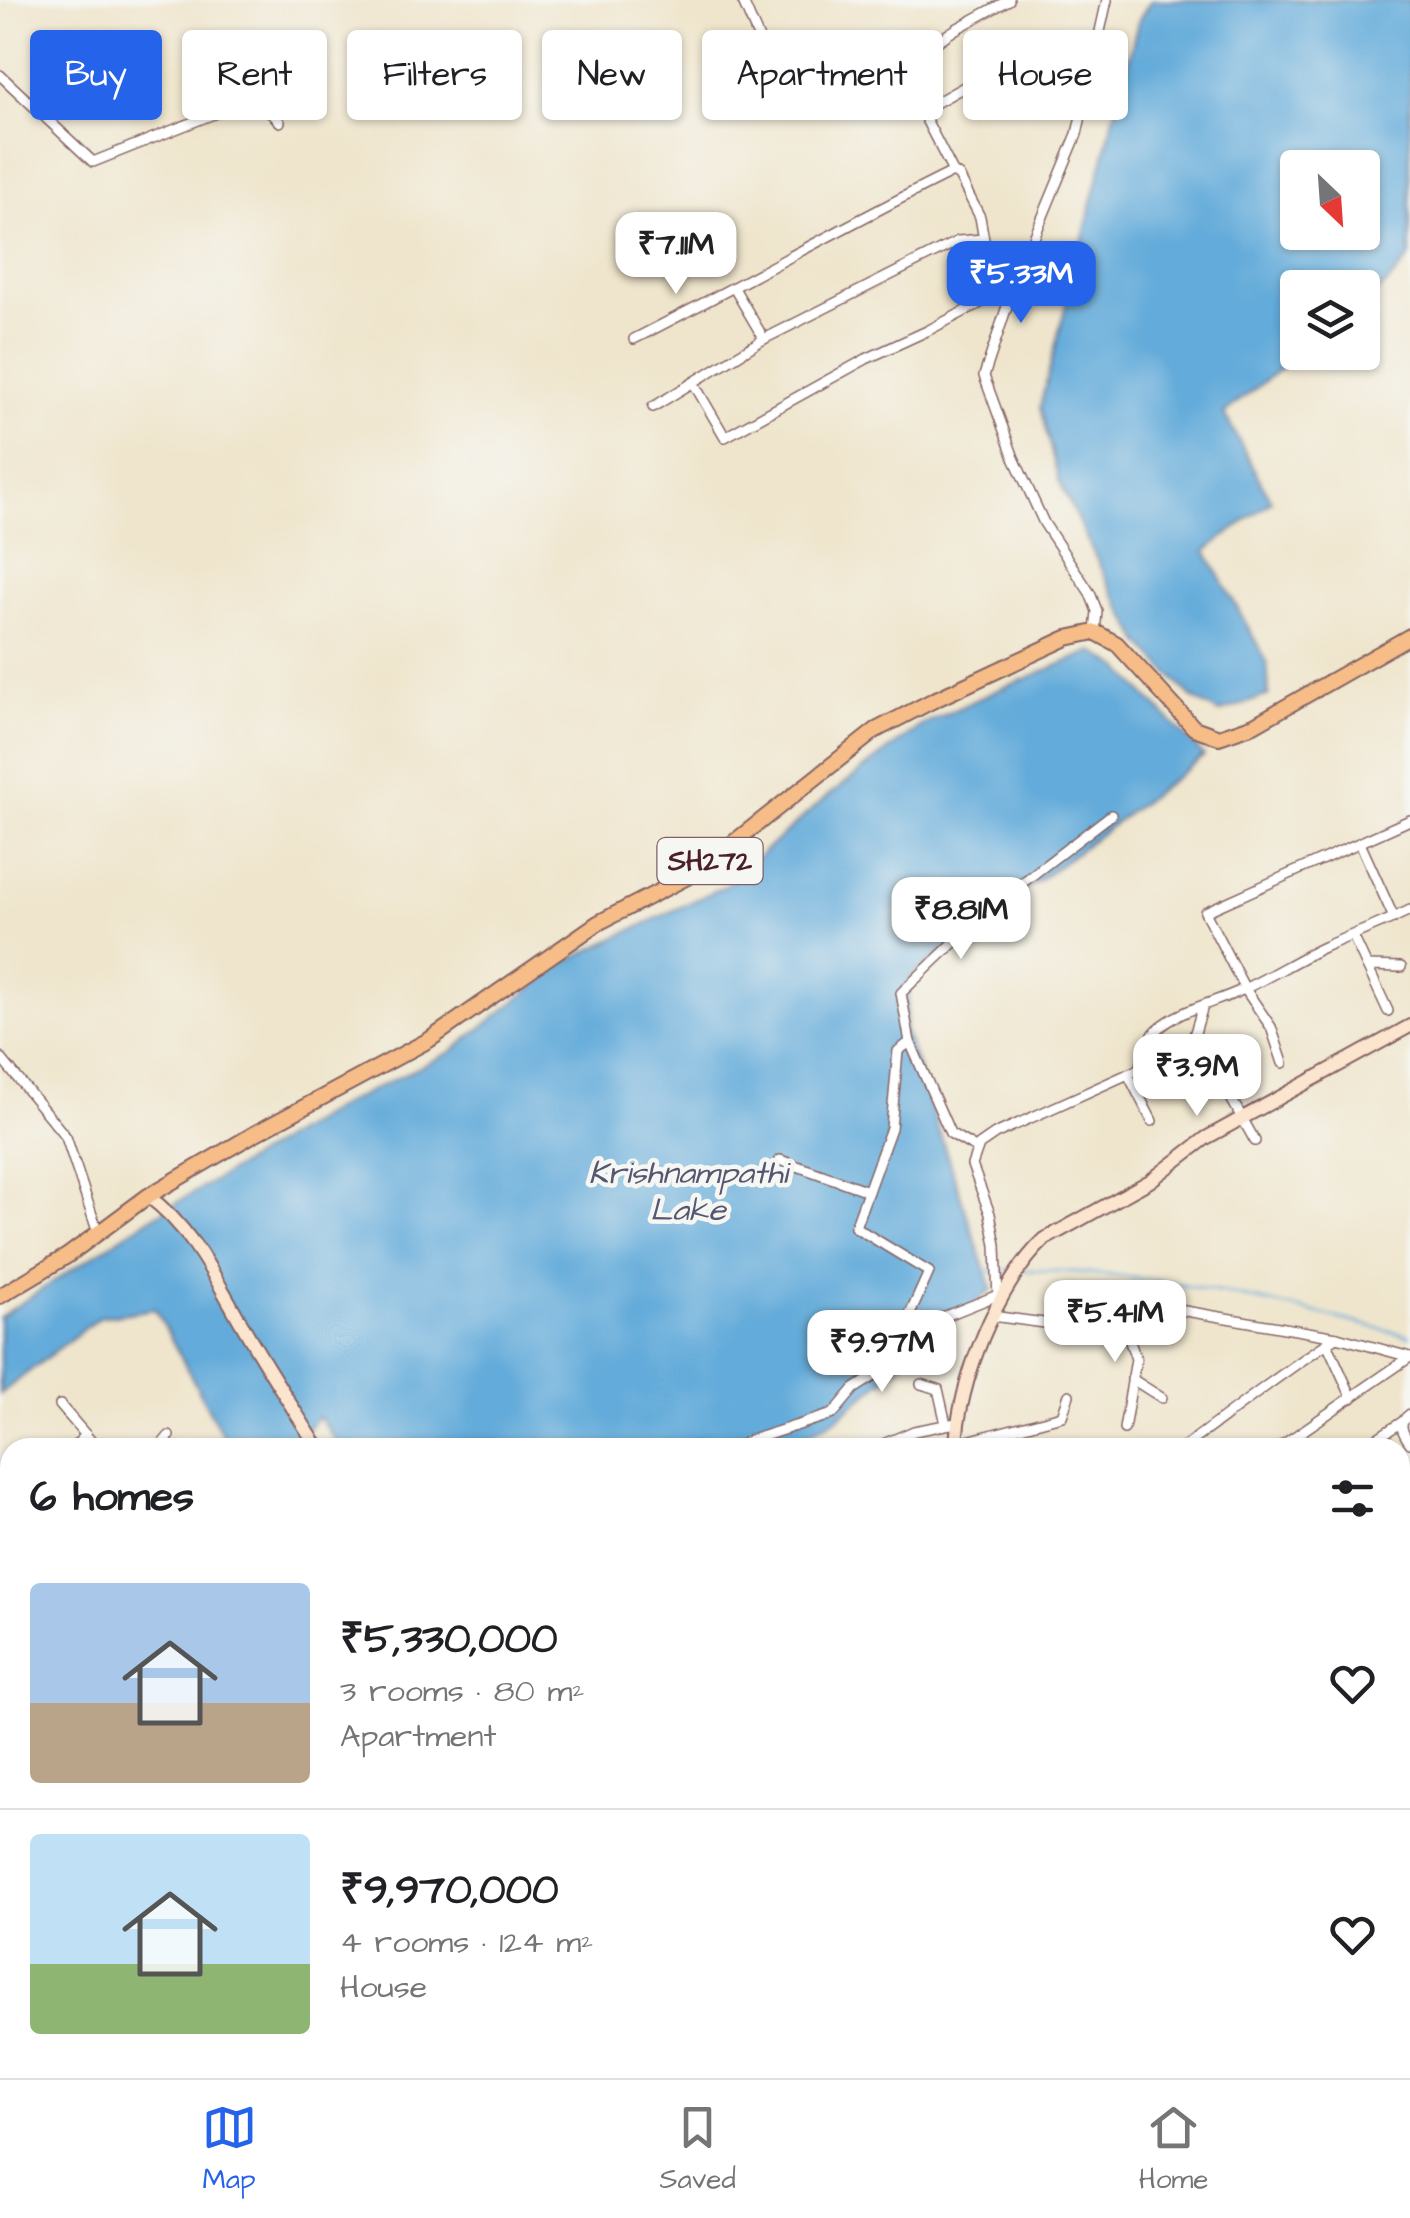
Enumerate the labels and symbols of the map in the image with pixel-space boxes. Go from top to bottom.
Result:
north arrow [1280,150,1380,250]
pin: ₹7.11M [595,212,757,297]
pin: ₹5.33M [940,241,1102,326]
road number: SH272 [658,838,762,884]
pin: ₹8.81M [880,877,1042,962]
pin: ₹3.9M [1127,1034,1267,1119]
water label: Krishnampathi Lake [589,1151,792,1233]
pin: ₹5.41M [1034,1280,1196,1365]
pin: ₹9.97M [801,1310,963,1395]

